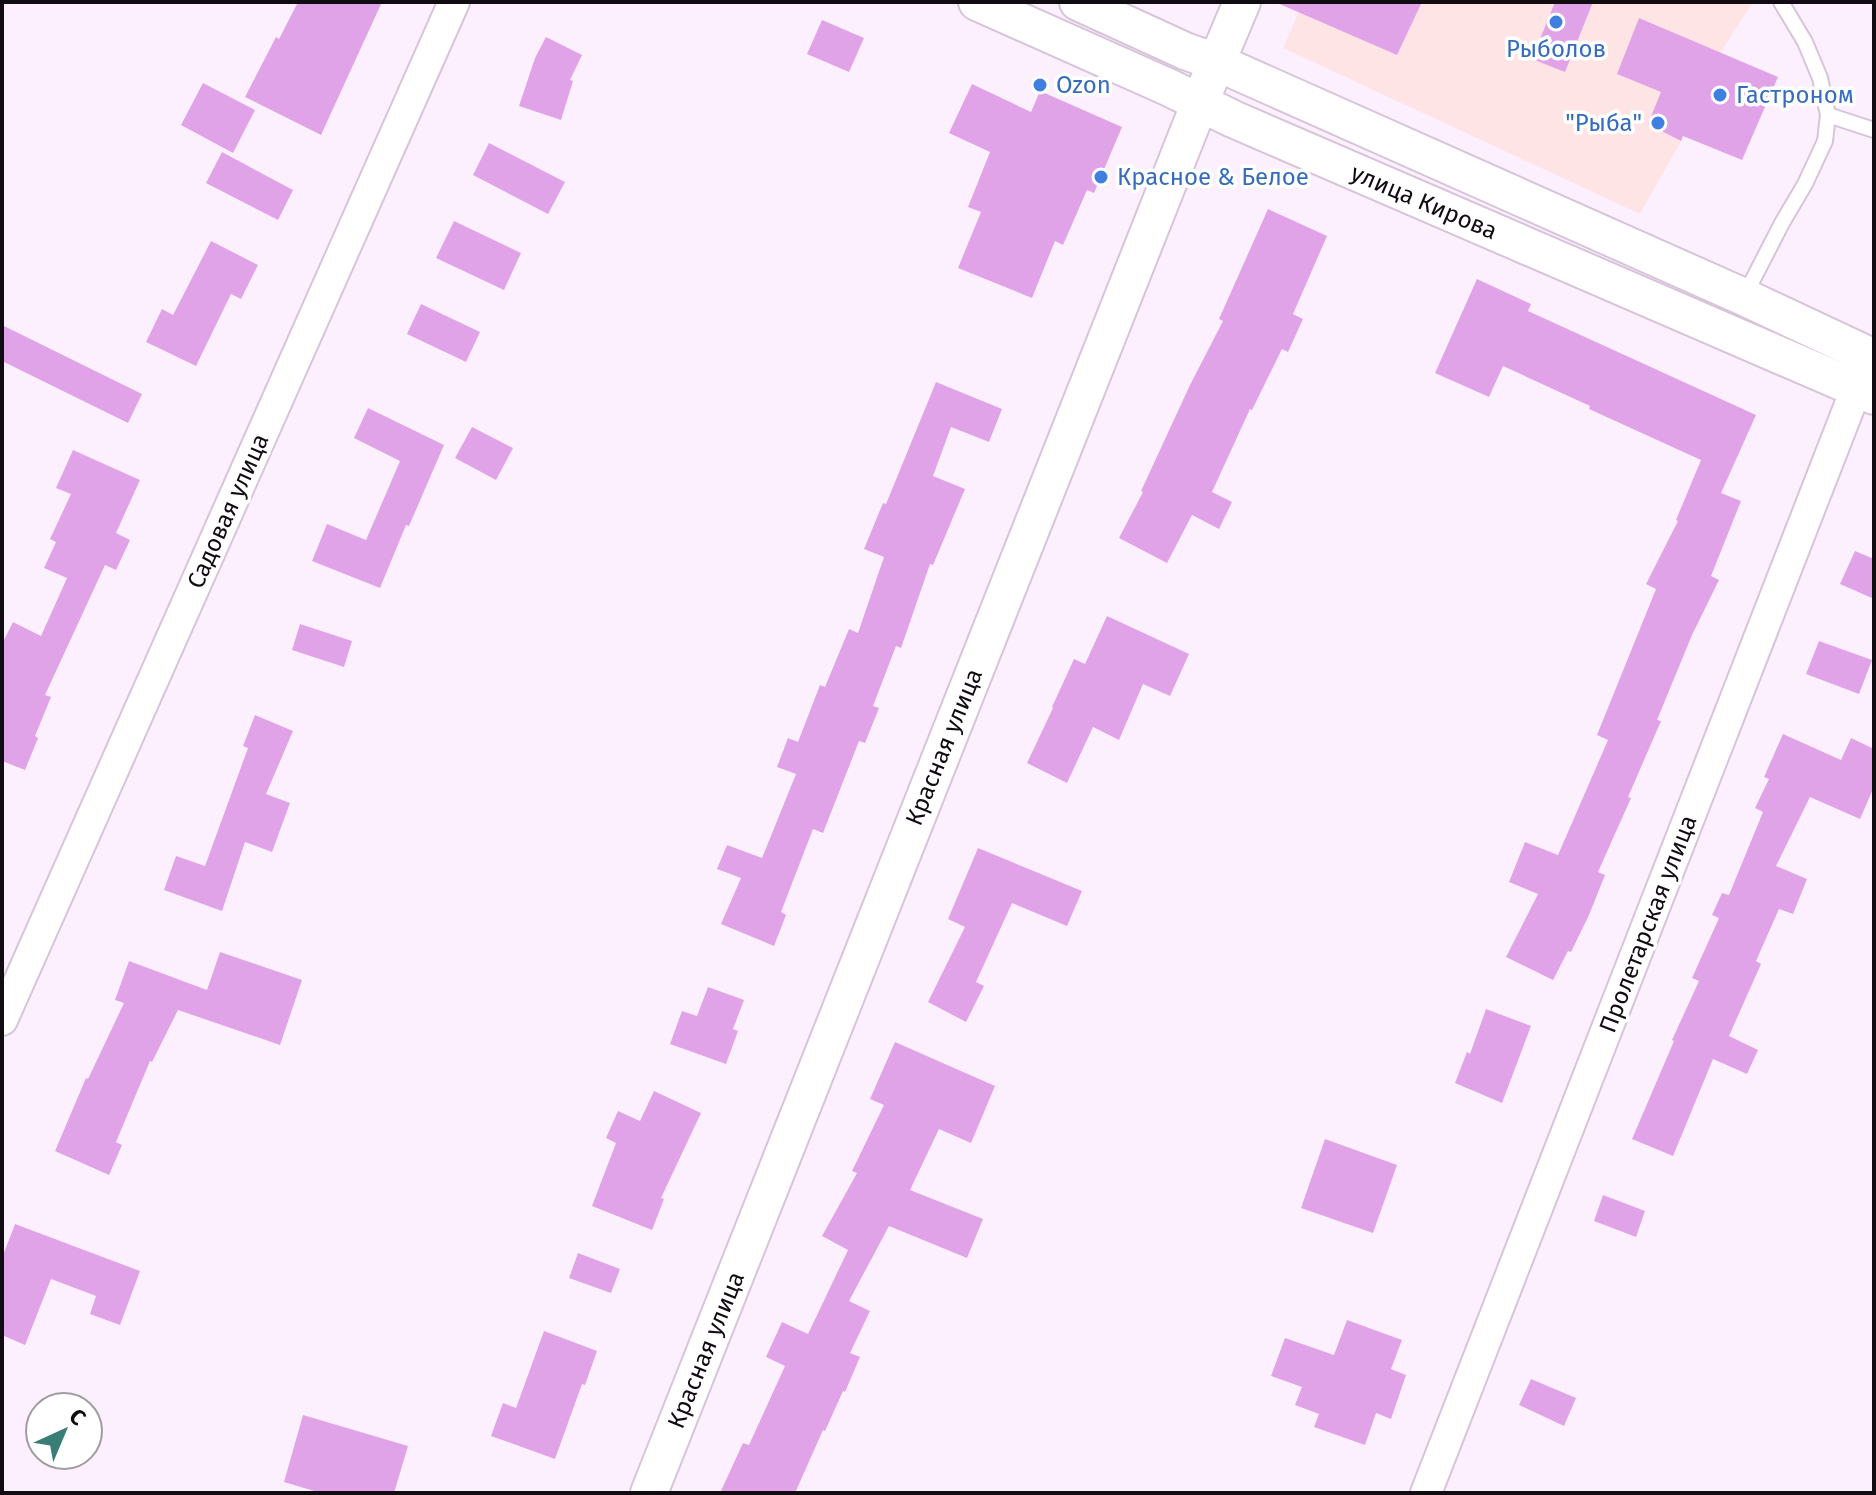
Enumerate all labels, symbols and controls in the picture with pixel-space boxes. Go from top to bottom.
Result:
marker: Рыболов [1547,13,1565,31]
place label: Рыболов [1506,35,1606,63]
place label: Ozon [1056,71,1111,99]
marker: Ozon [1031,76,1049,94]
place label: Гастроном [1736,81,1854,109]
marker: Гастроном [1711,86,1729,104]
place label: "Рыба" [1565,109,1642,137]
marker: "Рыба" [1649,114,1667,132]
street label: улица Кирова [1347,159,1501,245]
place label: Красное & Белое [1117,163,1309,191]
marker: Красное & Белое [1092,168,1110,186]
street label: Садовая улица [181,429,275,593]
street label: Красная улица [900,665,988,829]
street label: Пролетарская улица [1594,811,1702,1037]
street label: Красная улица [662,1268,750,1432]
north arrow [24,1391,104,1471]
text: С [64,1403,92,1431]

